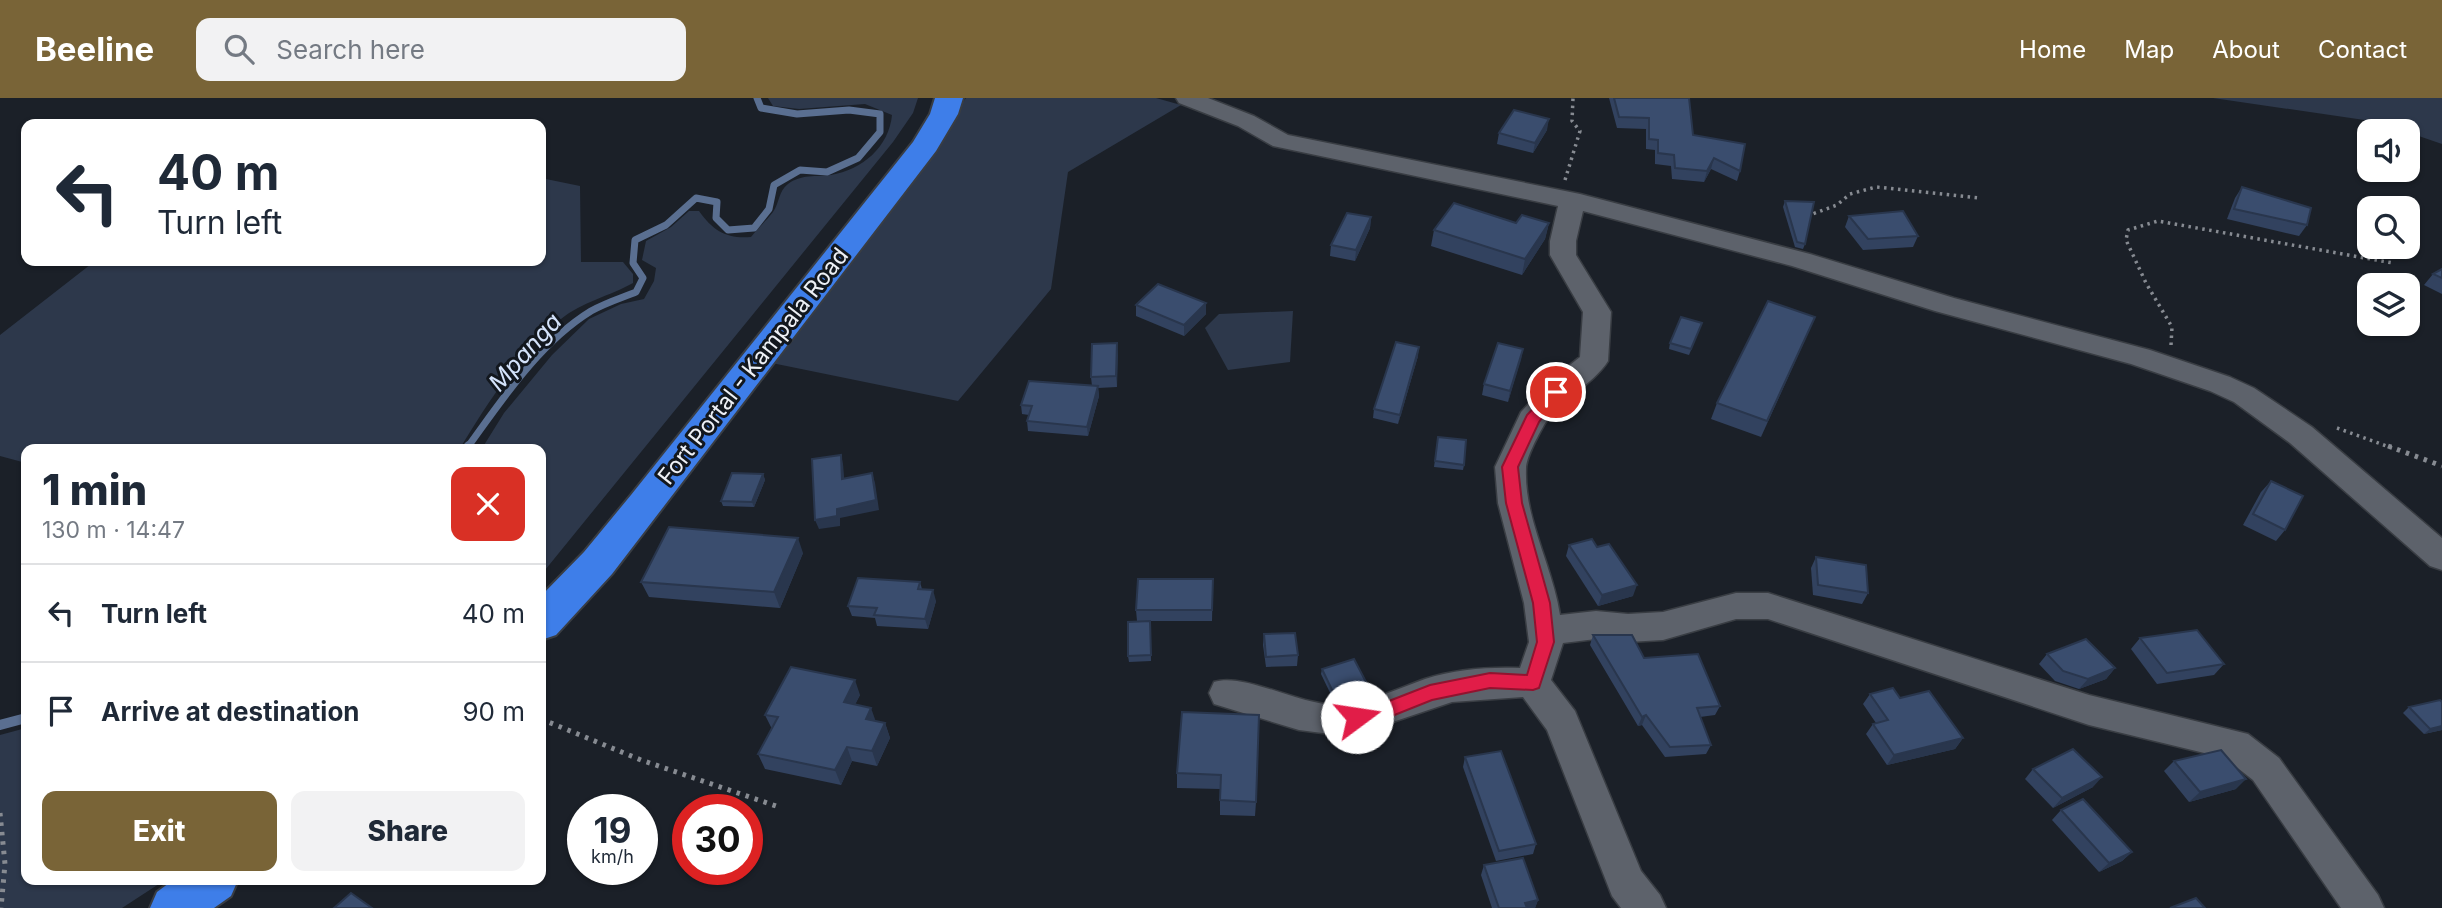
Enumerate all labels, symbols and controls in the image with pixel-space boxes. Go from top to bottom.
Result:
search box [196,18,686,81]
text: Beeline [35,29,154,69]
icon: search [220,30,258,68]
text: Search here [276,34,425,65]
text: Home [2019,35,2086,64]
text: Map [2124,35,2174,64]
text: About [2212,35,2280,64]
text: Contact [2318,35,2407,64]
map controls [2357,119,2420,336]
button: sound [2357,119,2420,182]
text: 40 m [157,143,280,202]
icon: left [42,147,133,238]
button: search [2357,196,2420,259]
text: Turn left [157,203,282,242]
street label: Fort Portal - Kampala Road [652,242,854,490]
button: layers [2357,273,2420,336]
water label: Mpanga [483,307,567,397]
pin [1526,362,1586,422]
icon: arrive [1537,373,1575,411]
text: 1 min [42,464,147,515]
button: close [451,467,525,541]
text: 130 m · 14:47 [42,516,185,544]
icon: left [42,594,80,632]
text: Turn left [101,598,207,629]
text: 40 m [462,598,525,629]
position arrow [1320,680,1394,754]
icon: arrive [42,692,80,730]
text: Arrive at destination [101,696,360,727]
text: 90 m [462,696,525,727]
button: Exit [42,791,277,871]
button: Share [291,791,525,871]
speed limit sign: 30 [672,794,763,885]
text: 19 [594,809,631,851]
text: km/h [591,846,634,867]

